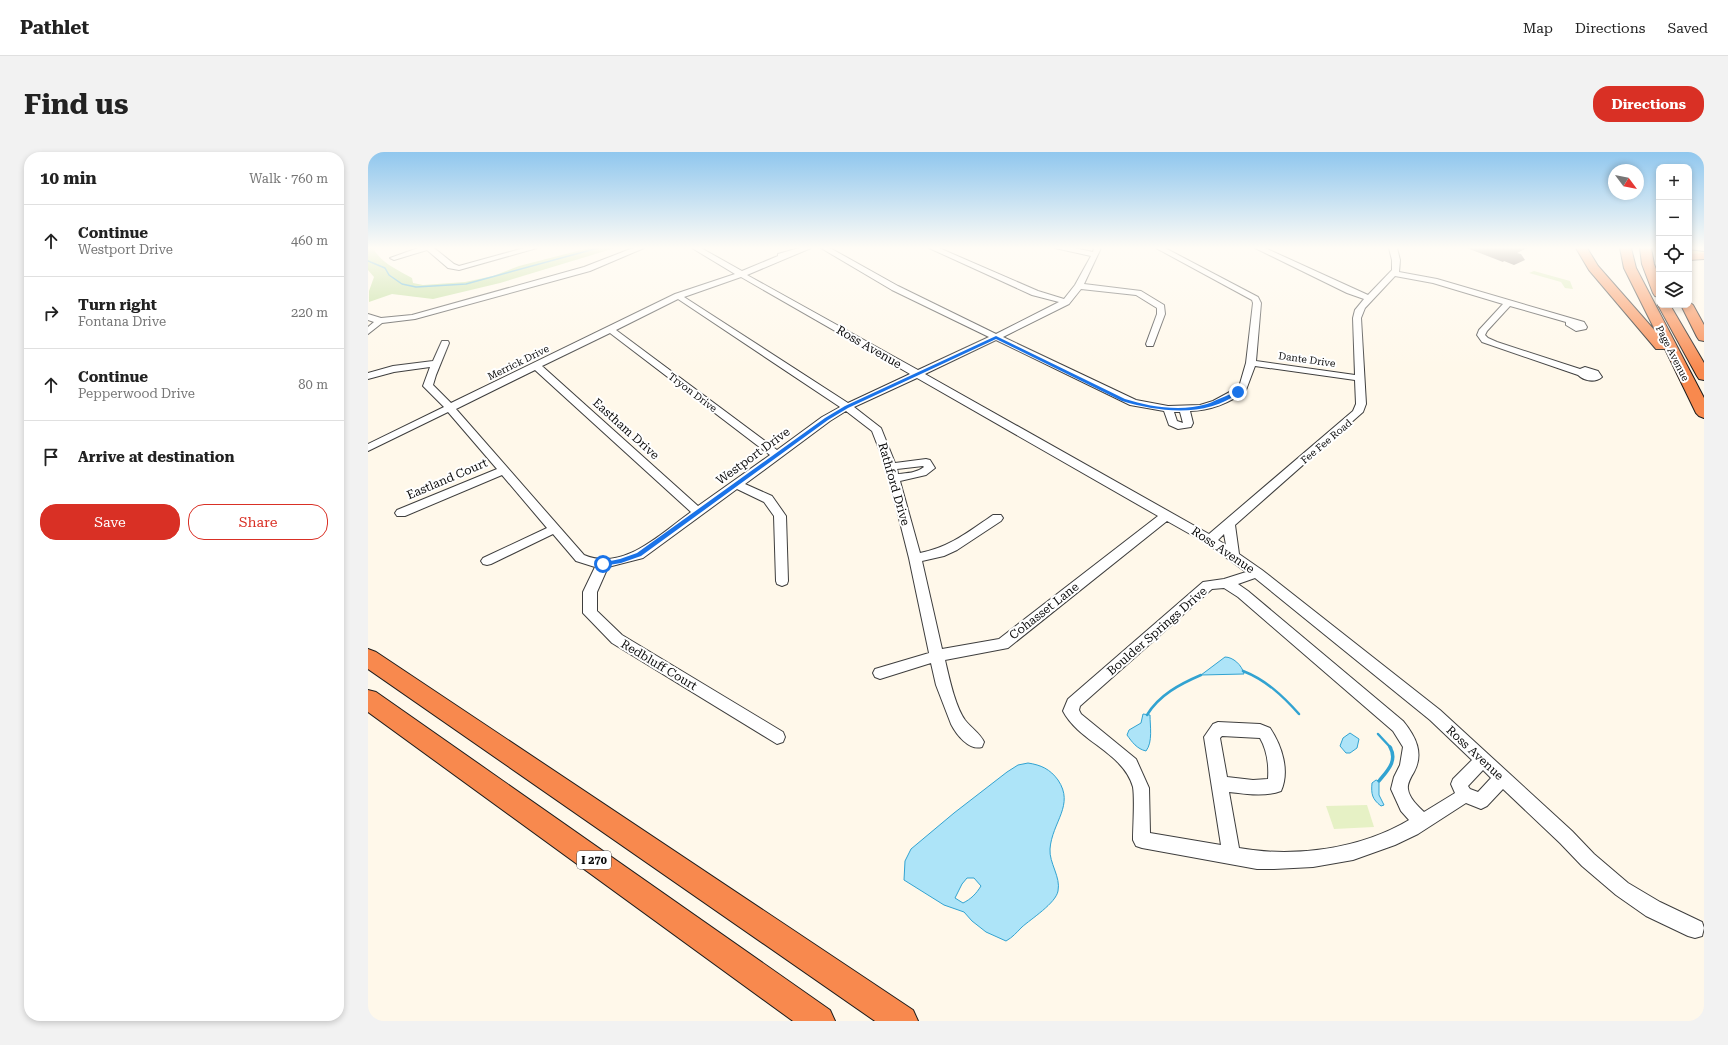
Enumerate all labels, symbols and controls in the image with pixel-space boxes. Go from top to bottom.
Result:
text: Pathlet [20,16,89,39]
text: Map [1523,20,1553,36]
text: Directions [1575,20,1645,36]
text: Saved [1667,20,1708,36]
button: Directions [1593,86,1704,122]
text: Find us [24,88,128,121]
north arrow [1608,164,1644,200]
map controls [1656,164,1692,308]
button: + [1656,164,1692,200]
text: 10 min [40,168,97,188]
text: Walk · 760 m [249,171,328,186]
button: − [1656,200,1692,236]
text: Continue [78,224,148,242]
icon: ahead [40,230,62,252]
text: 460 m [291,233,328,248]
button: locate [1656,236,1692,272]
text: Westport Drive [78,242,173,257]
button: layers [1656,272,1692,308]
text: Turn right [78,296,157,314]
icon: right [40,302,62,324]
text: 220 m [291,305,328,320]
text: Fontana Drive [78,314,166,329]
street label: Ross Avenue [834,323,904,371]
street label: Page Avenue [1654,324,1692,383]
street label: Merrick Drive [486,343,551,382]
street label: Dante Drive [1278,350,1337,369]
text: Continue [78,368,148,386]
street label: Tryon Drive [666,371,720,415]
icon: ahead [40,374,62,396]
text: 80 m [298,377,328,392]
route end [1229,383,1247,401]
text: Pepperwood Drive [78,386,195,401]
street label: Eastham Drive [590,396,662,463]
street label: Fee Fee Road [1299,417,1354,466]
street label: Westport Drive [713,424,793,487]
street label: Rathford Drive [875,441,913,528]
icon: arrive [40,446,62,468]
text: Arrive at destination [78,448,234,466]
street label: Eastland Court [405,456,490,502]
button: Save [40,504,180,540]
button: Share [188,504,328,540]
street label: Ross Avenue [1189,524,1257,576]
route start [594,555,612,573]
street label: Cohasset Lane [1007,579,1082,642]
street label: Boulder Springs Drive [1104,584,1210,678]
street label: Redbluff Court [618,637,700,693]
street label: Ross Avenue [1444,723,1507,783]
road number: I 270 [577,851,611,869]

